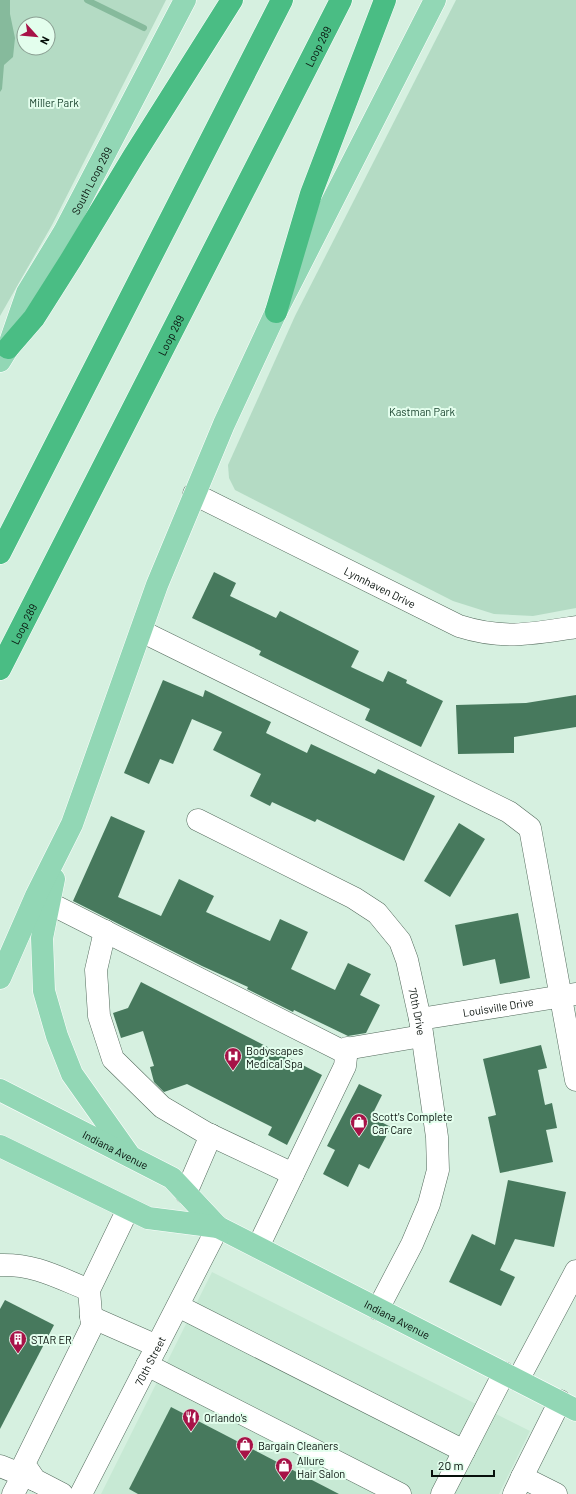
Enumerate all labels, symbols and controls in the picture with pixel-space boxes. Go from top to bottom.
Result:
north arrow [16,16,56,56]
street label: Loop 289 [302,23,333,69]
text: N [38,35,53,47]
park label: Miller Park [29,96,79,109]
street label: South Loop 289 [68,144,114,216]
street label: Loop 289 [155,312,186,357]
park label: Kastman Park [389,405,456,418]
street label: Lynnhaven Drive [342,563,418,610]
street label: Loop 289 [7,601,39,646]
street label: 70th Drive [407,987,429,1036]
street label: Louisville Drive [462,994,535,1019]
place label: Bodyscapes Medical Spa [246,1044,303,1070]
hospital icon: Bodyscapes Medical Spa [223,1046,243,1071]
place label: Scott's Complete Car Care [372,1110,453,1136]
shop icon: Scott's Complete Car Care [349,1112,369,1137]
street label: Indiana Avenue [81,1127,151,1171]
street label: Indiana Avenue [363,1297,433,1341]
building icon: STAR ER [8,1329,28,1354]
place label: STAR ER [31,1333,72,1346]
street label: 70th Street [131,1334,168,1387]
restaurant icon: Orlando's [181,1407,201,1432]
place label: Orlando's [204,1411,247,1424]
shop icon: Bargain Cleaners [235,1435,255,1460]
place label: Bargain Cleaners [258,1439,338,1452]
scale bar [432,1452,494,1478]
place label: Allure Hair Salon [297,1454,345,1480]
shop icon: Allure Hair Salon [274,1456,294,1481]
text: 20 m [438,1458,464,1472]

